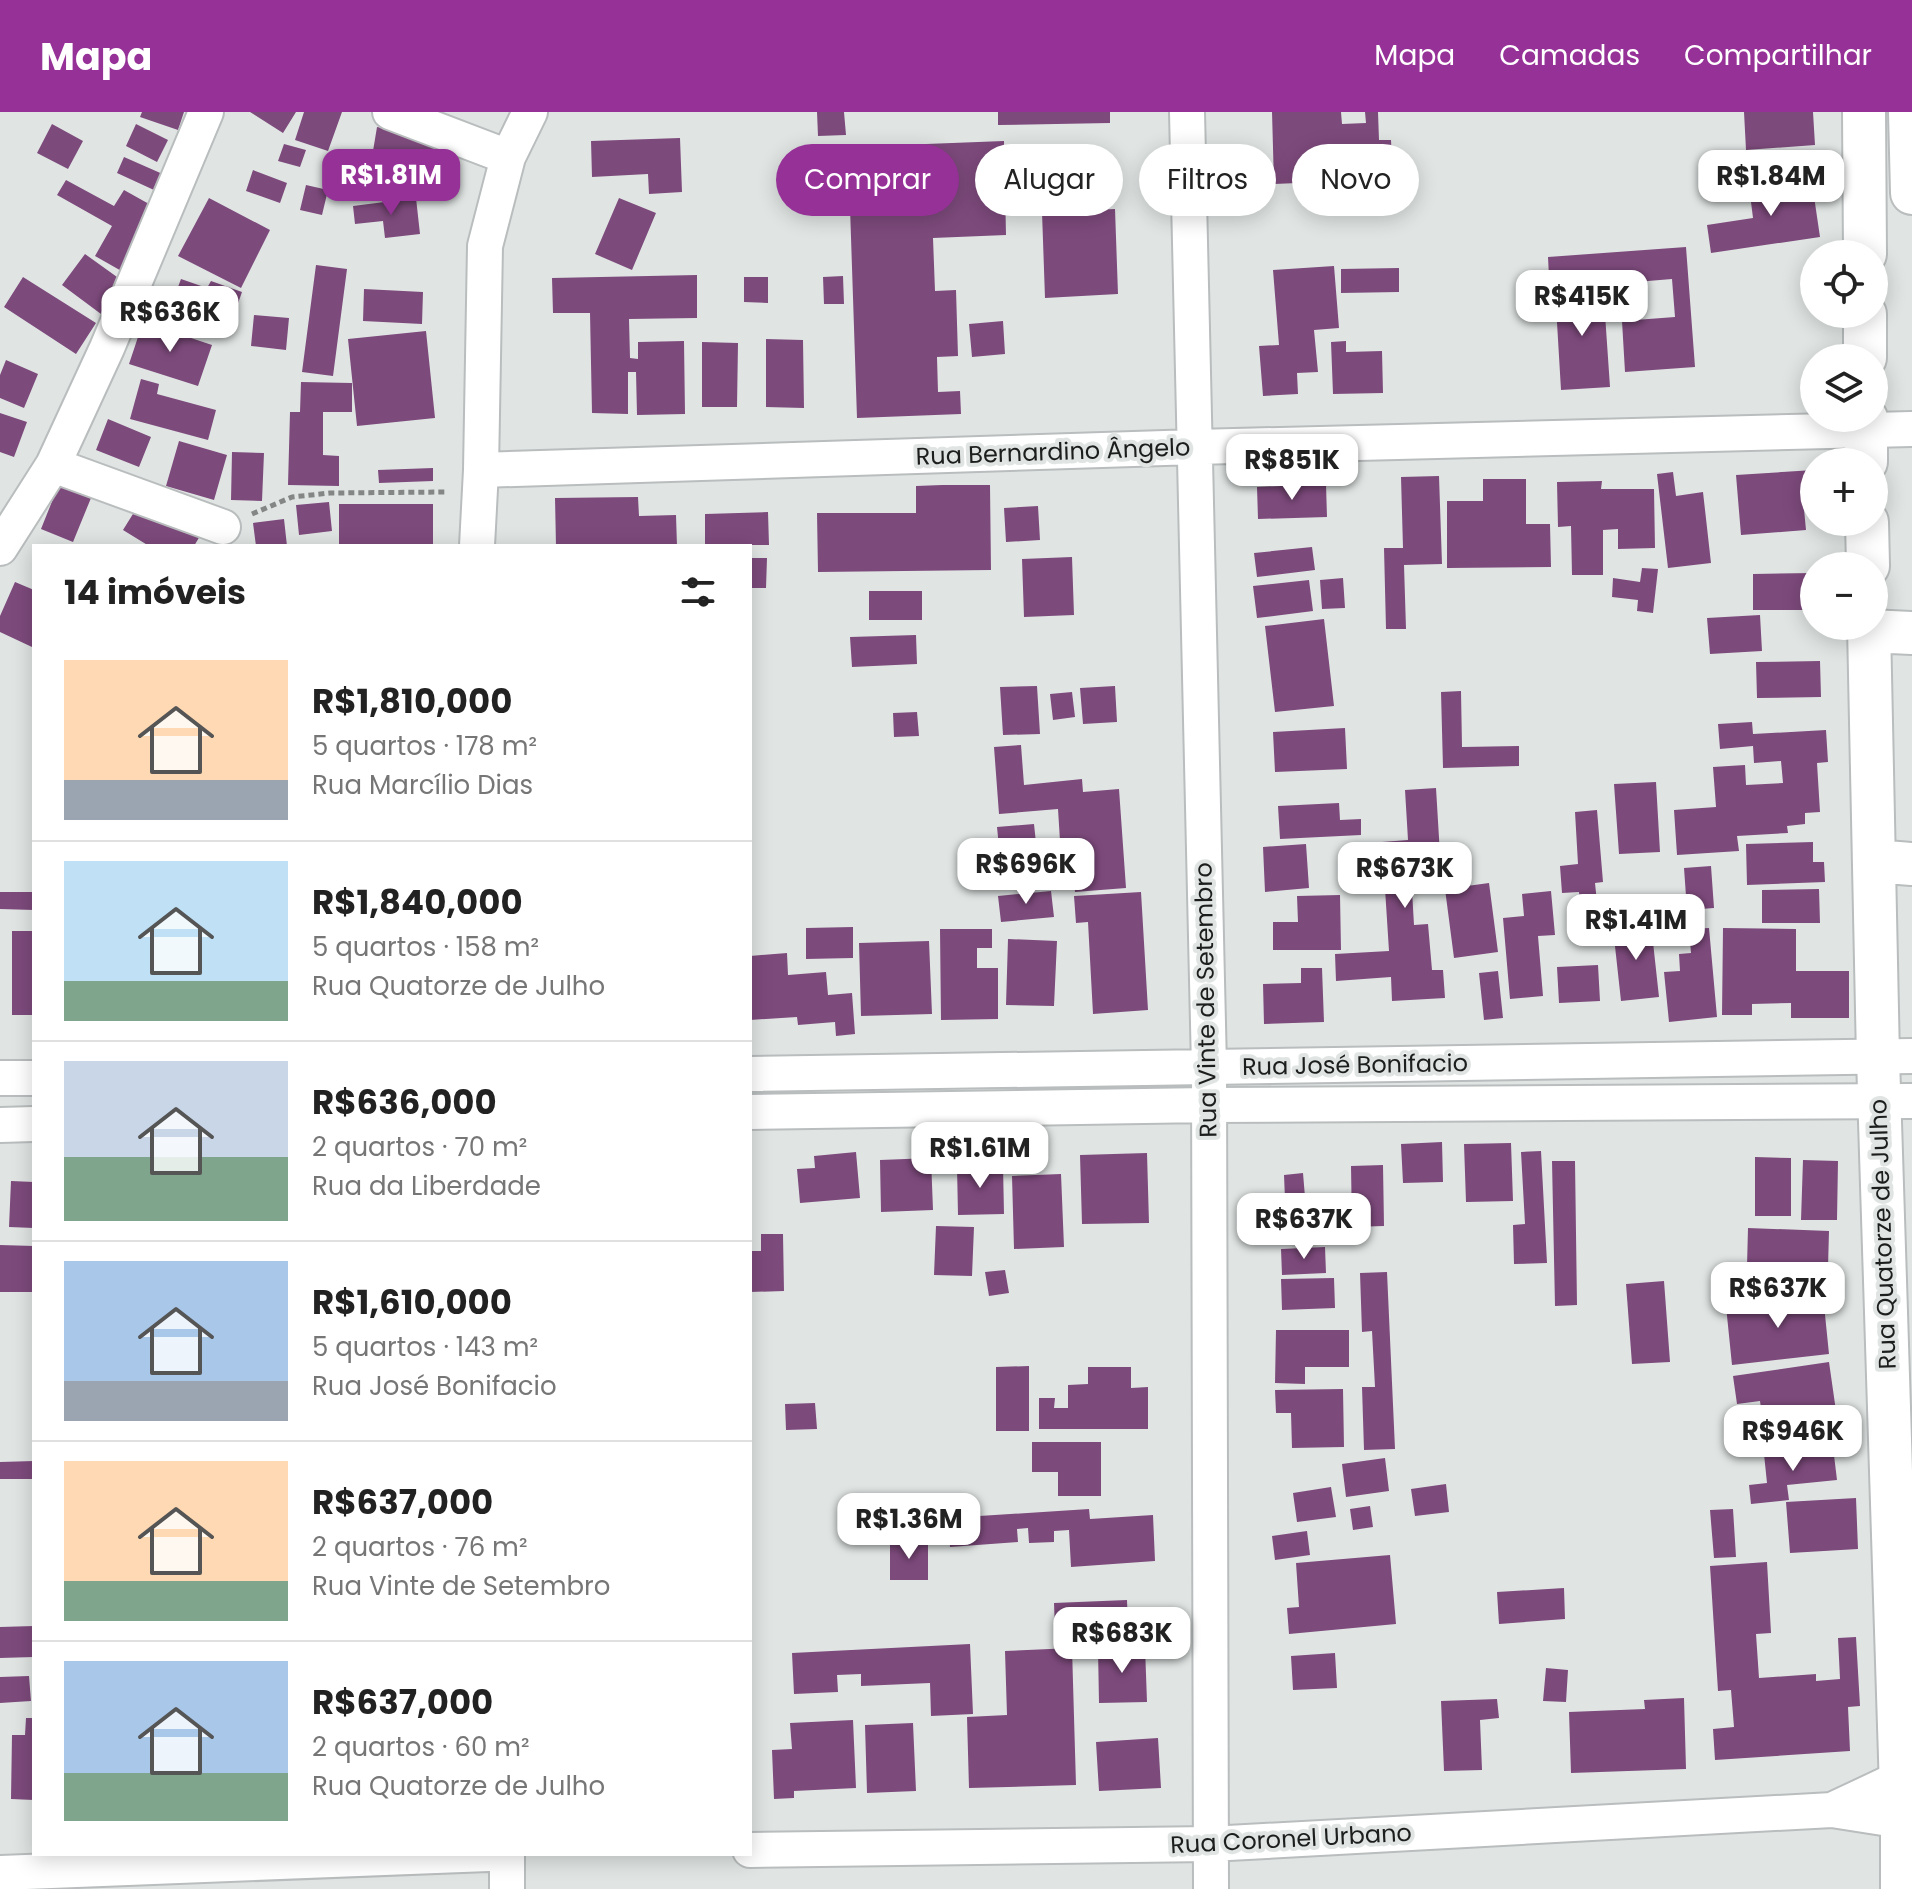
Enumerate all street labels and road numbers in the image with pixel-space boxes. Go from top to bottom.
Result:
street label: Rua Bernardino Ângelo [915,430,1191,473]
street label: Rua Vinte de Setembro [1187,862,1224,1138]
street label: Rua José Bonifacio [1242,1046,1468,1083]
street label: Rua Quatorze de Julho [1861,1098,1904,1370]
street label: Rua Coronel Urbano [1169,1816,1412,1861]

